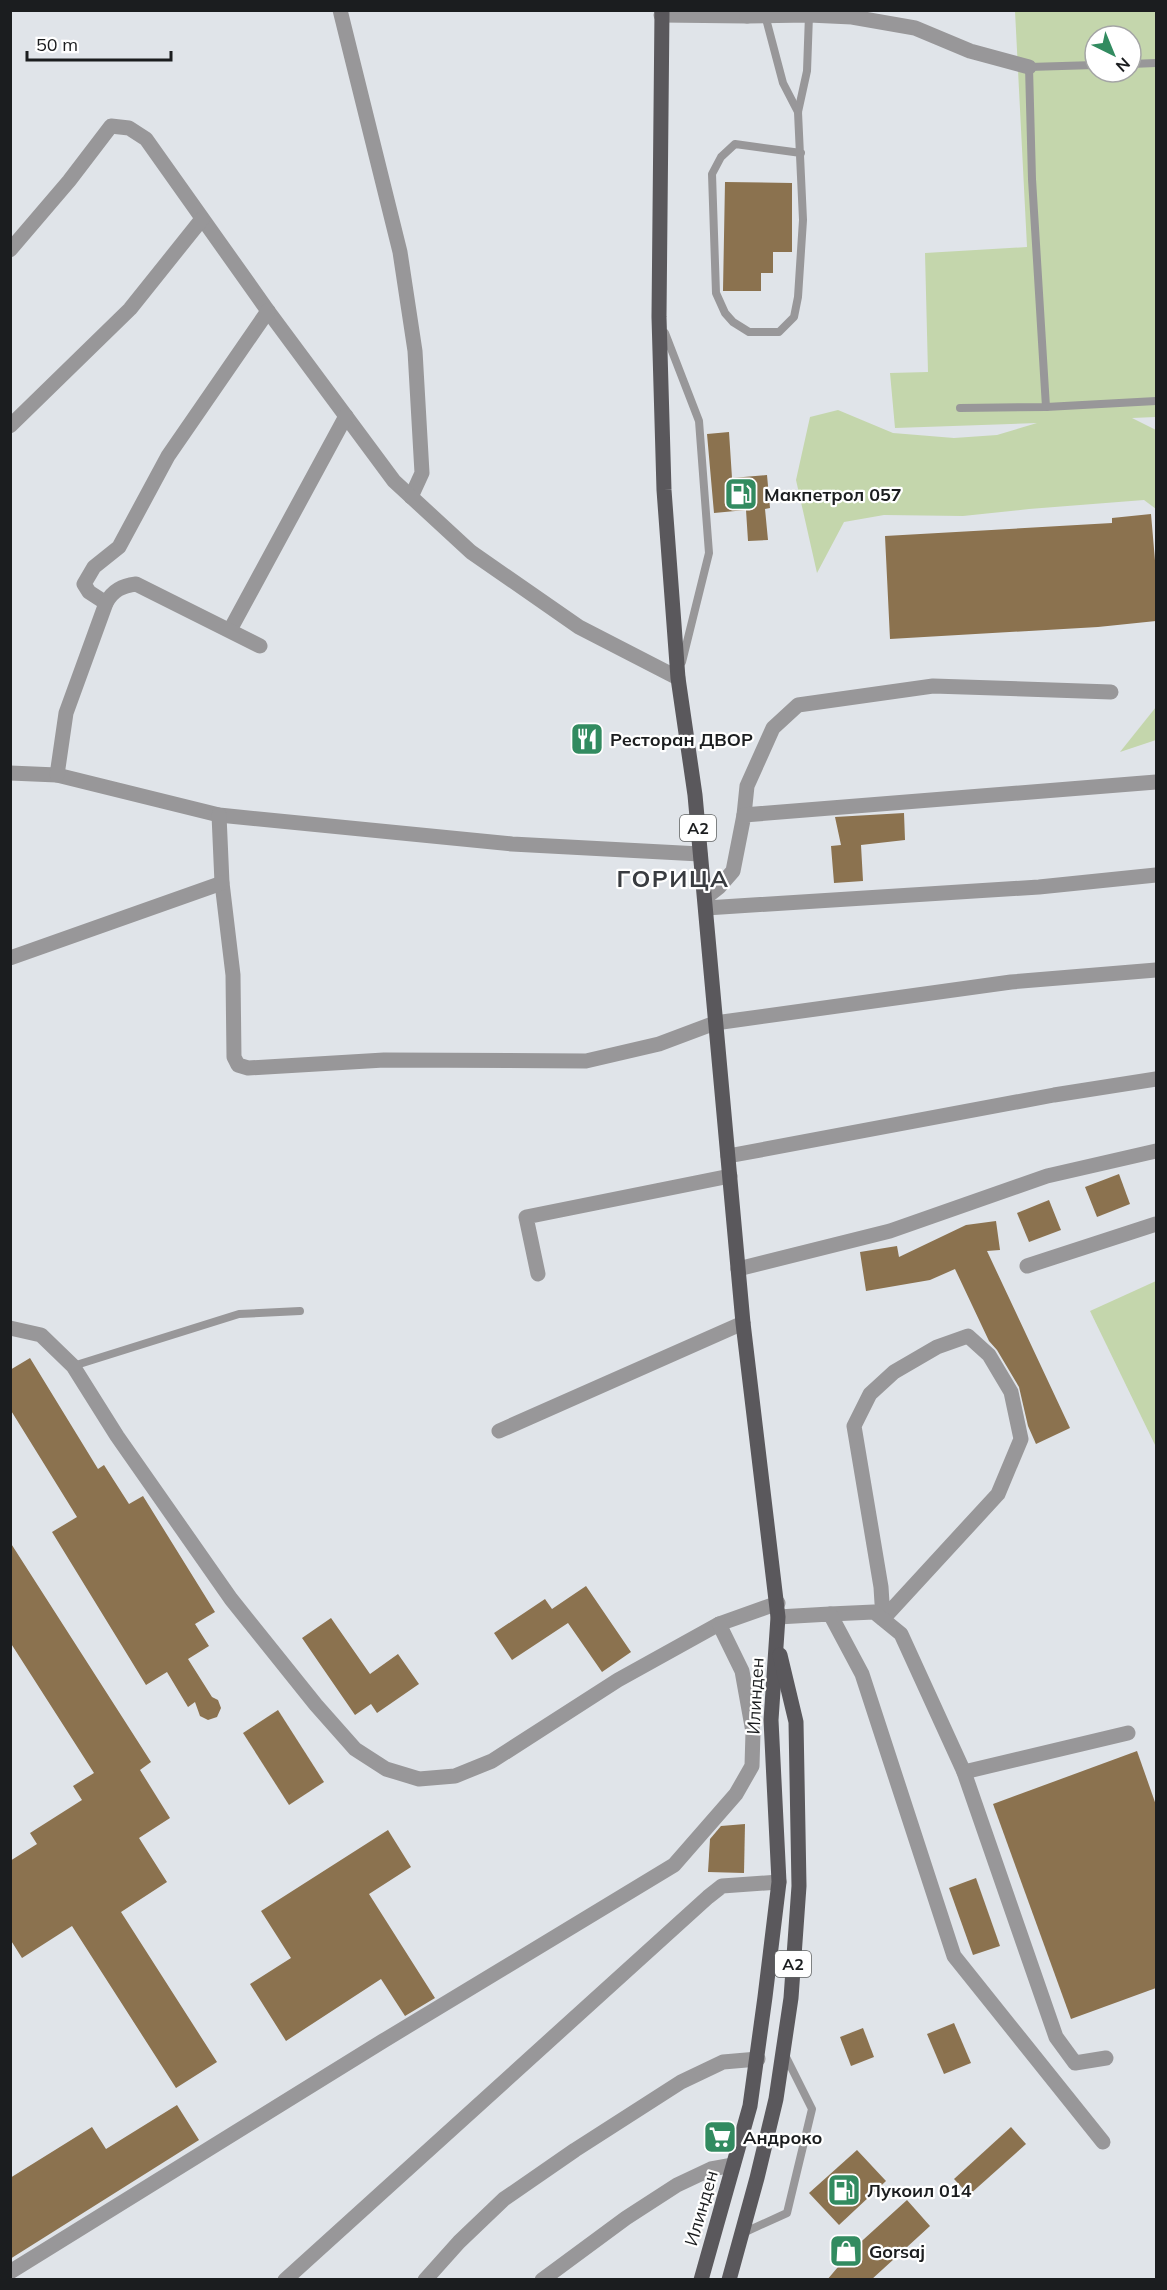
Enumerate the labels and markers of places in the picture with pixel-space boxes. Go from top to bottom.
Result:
fuel station icon: Макпетрол 057 [723,476,759,512]
place label: Макпетрол 057 [764,483,902,506]
restaurant icon: Ресторан ДВОР [569,721,605,757]
place label: Ресторан ДВОР [610,728,753,751]
supermarket icon: Андроко [702,2119,738,2155]
place label: Андроко [743,2126,823,2149]
fuel station icon: Лукоил 014 [826,2172,862,2208]
place label: Лукоил 014 [867,2179,972,2202]
shop icon: Gorsaj [828,2233,864,2269]
place label: Gorsaj [869,2240,925,2263]

